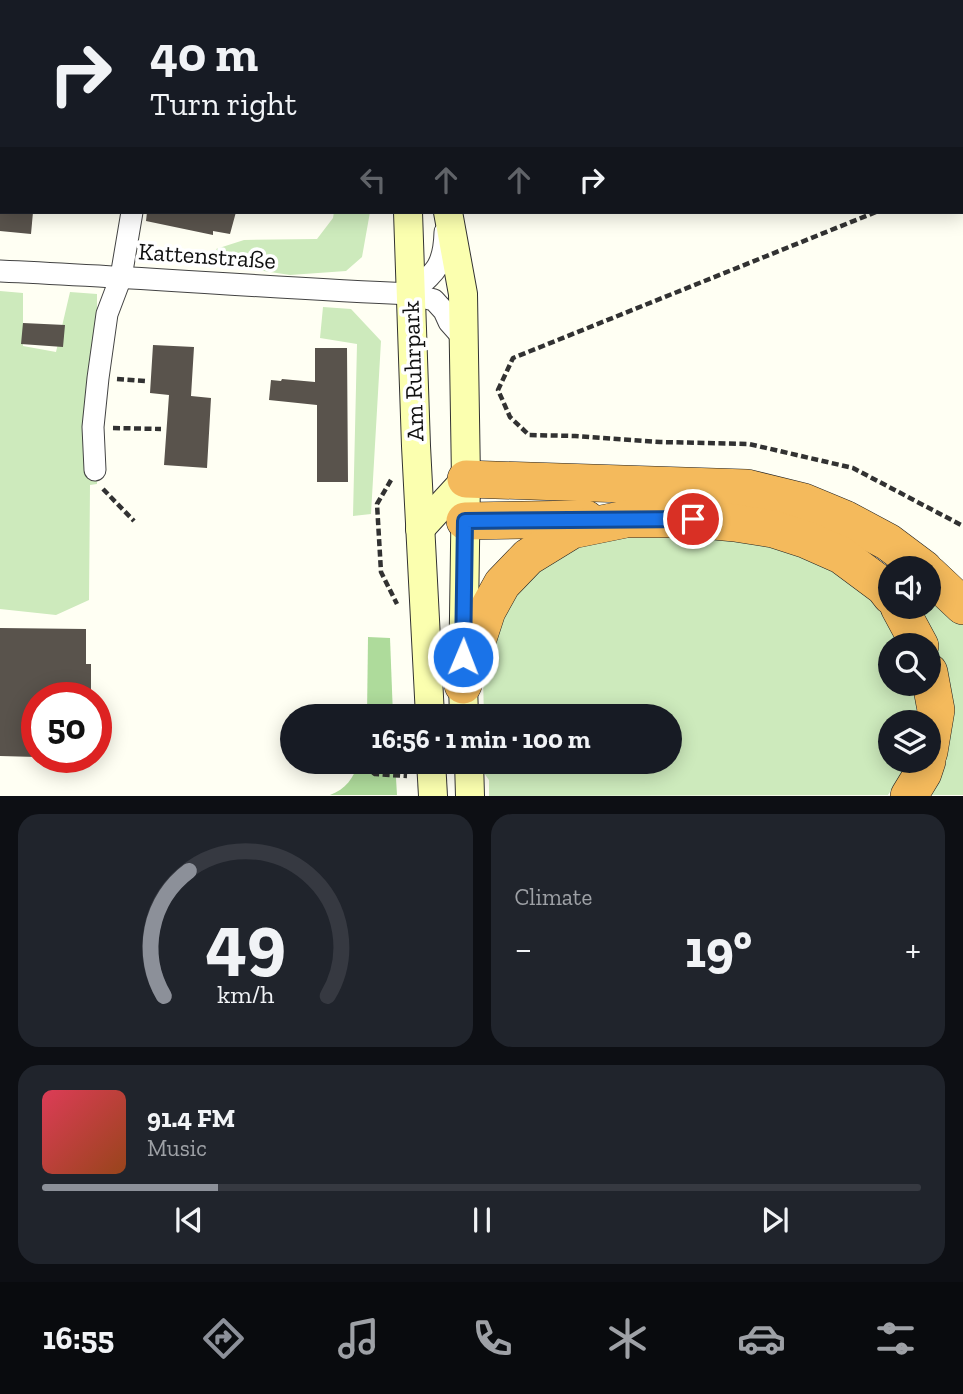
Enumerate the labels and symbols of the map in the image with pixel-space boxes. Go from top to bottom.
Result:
street label: Kattenstraße [137,236,277,275]
street label: Am Ruhrpark [396,300,429,442]
pin [663,489,723,549]
position arrow [426,620,500,694]
speed limit sign: 50 [21,682,112,773]

